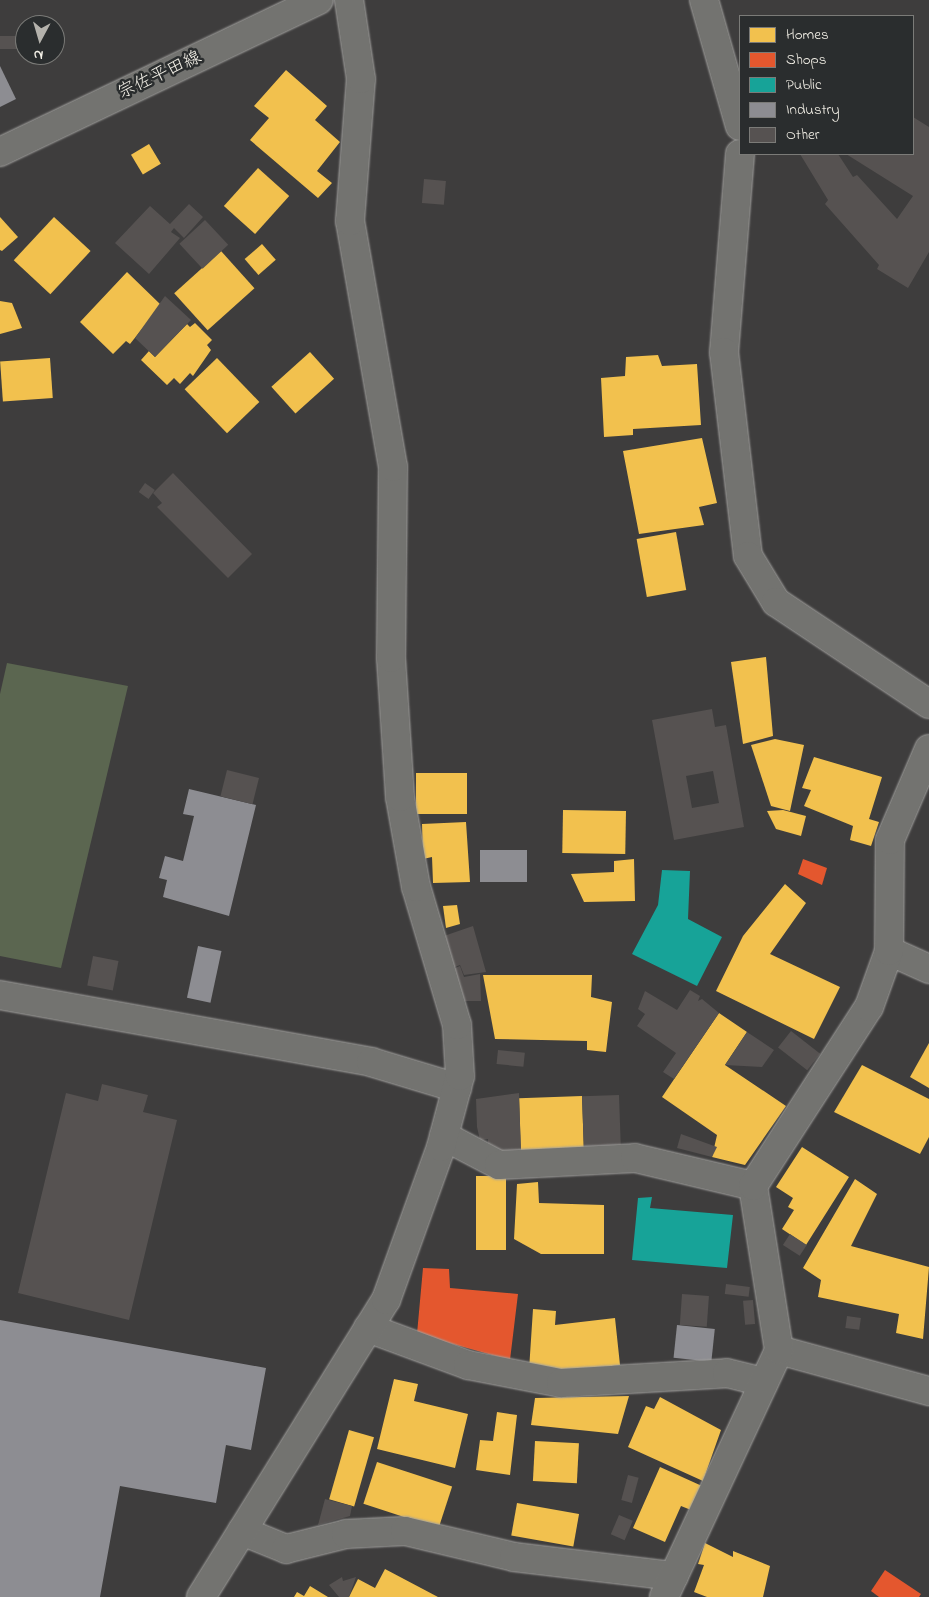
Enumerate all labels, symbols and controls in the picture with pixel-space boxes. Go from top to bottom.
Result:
north arrow [15,15,65,65]
legend [739,15,914,155]
text: Homes [786,24,829,46]
text: N [33,43,44,65]
street label: 宗佐平田線 [115,47,205,105]
text: Shops [786,49,826,71]
text: Public [786,74,822,96]
text: Industry [786,99,840,121]
text: Other [786,124,819,146]

